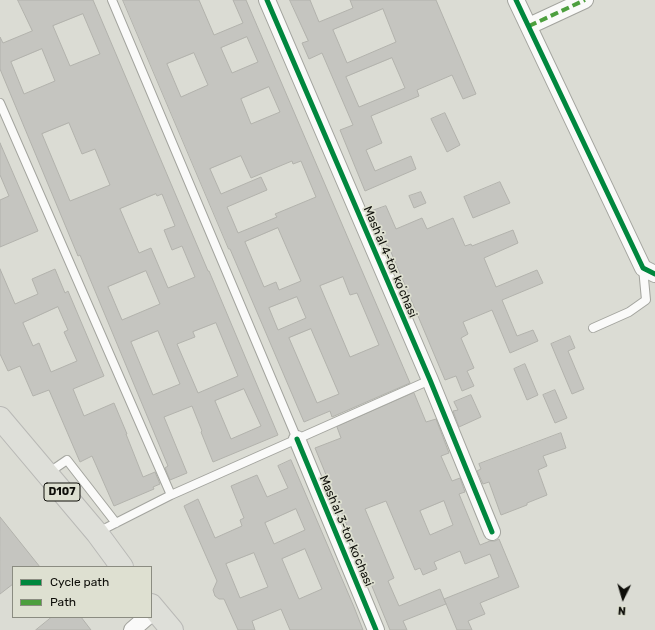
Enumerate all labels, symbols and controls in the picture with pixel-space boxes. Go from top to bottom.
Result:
street label: Mashʼal 4-tor koʼchasi [360,204,420,320]
street label: Mashʼal 3-tor koʼchasi [316,473,376,589]
road number: D107 [44,483,80,501]
legend [12,566,152,618]
text: Cycle path [50,575,109,589]
north arrow [603,578,643,618]
text: Path [50,595,76,609]
text: N [617,604,626,617]

